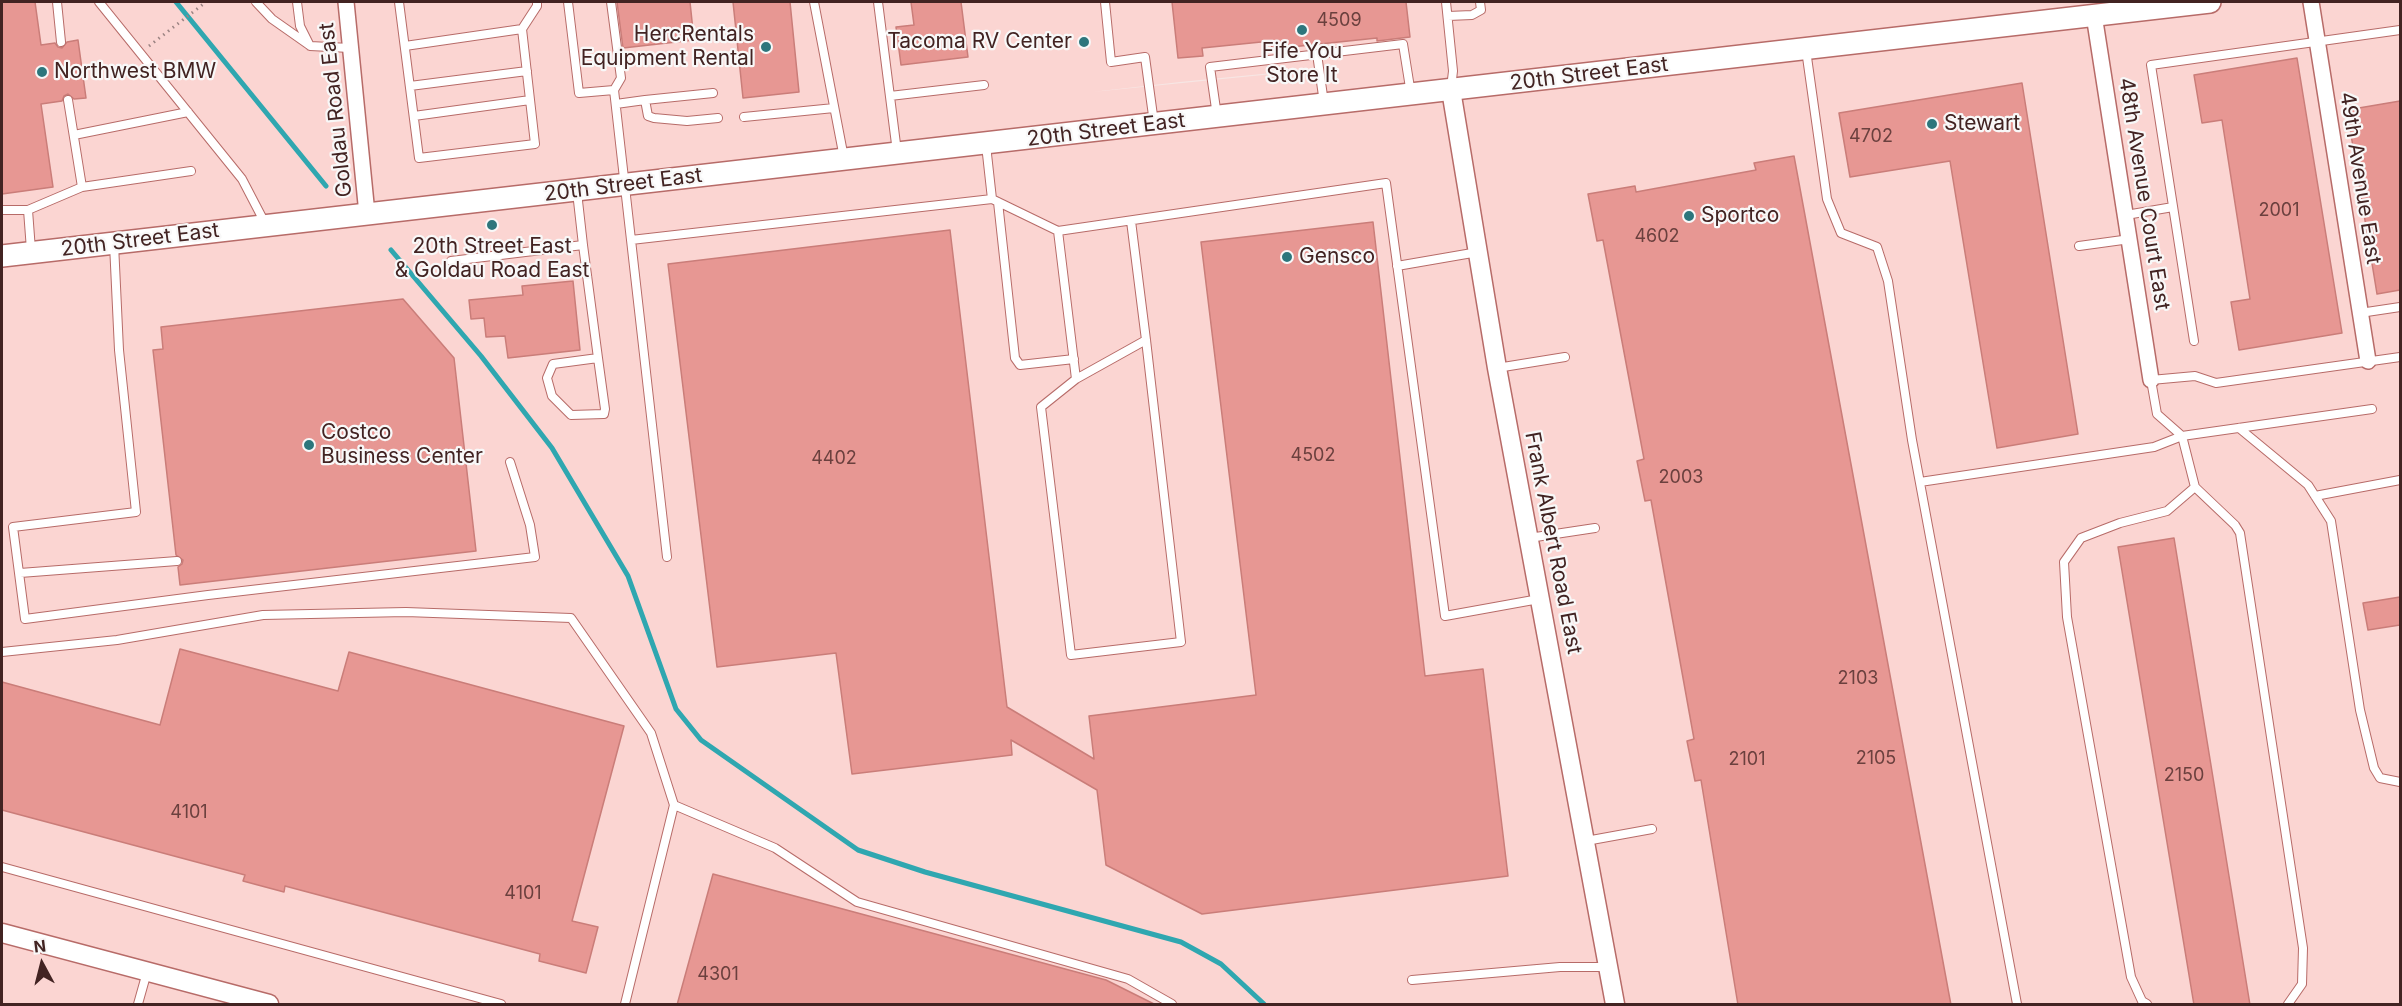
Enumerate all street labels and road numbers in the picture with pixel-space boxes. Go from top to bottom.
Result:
street label: Goldau Road East [314,22,358,198]
street label: 20th Street East [1509,52,1669,96]
street label: 48th Avenue Court East [2113,76,2175,312]
street label: 49th Avenue East [2334,90,2386,266]
street label: 20th Street East [1026,108,1186,152]
street label: 20th Street East [543,163,703,207]
street label: 20th Street East [60,218,220,262]
street label: Frank Albert Road East [1519,430,1587,656]

